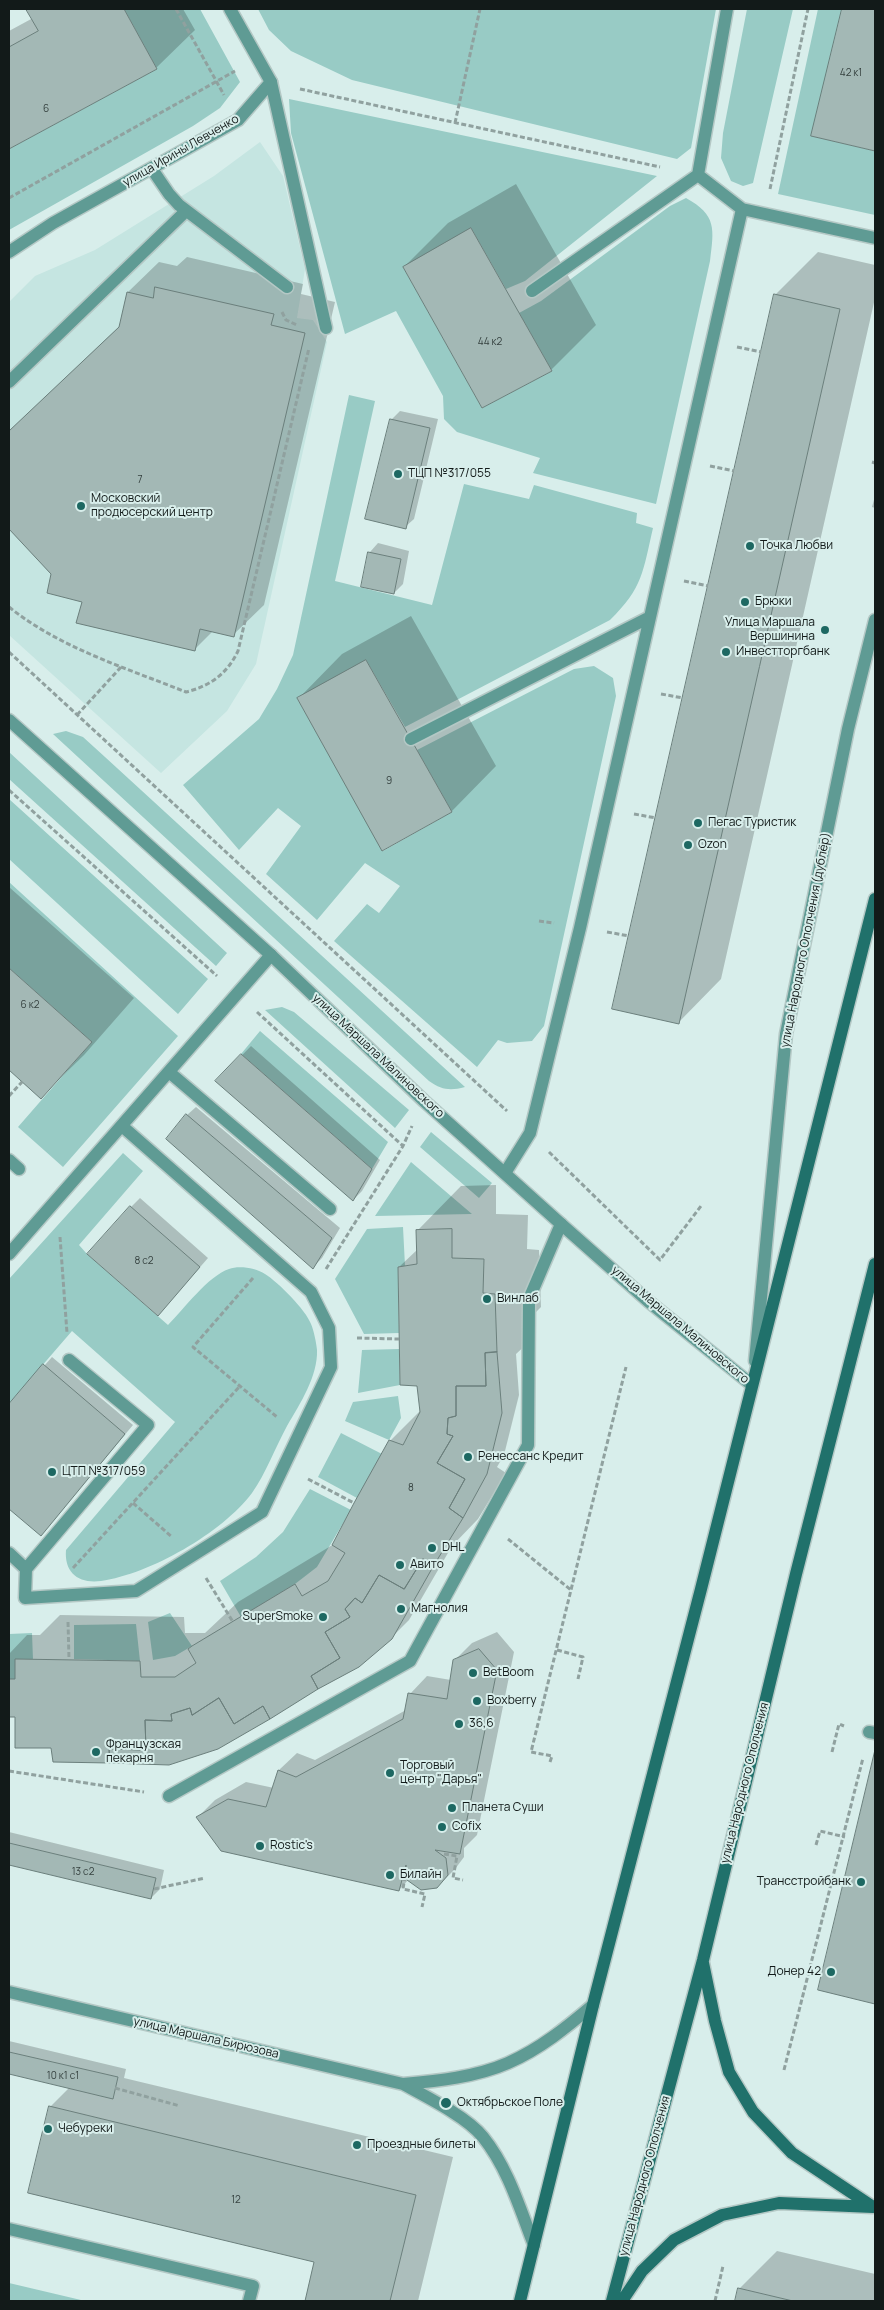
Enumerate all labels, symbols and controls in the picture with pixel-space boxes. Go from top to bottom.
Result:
house number: 42 к1 [840,67,862,79]
house number: 6 [43,103,49,115]
street label: улица Ирины Левченко [121,112,241,190]
house number: 44 к2 [478,336,502,348]
place label: ТЦП №317/055 [408,467,491,481]
marker: ТЦП №317/055 [392,468,404,480]
house number: 7 [137,474,143,486]
place label: Московский продюсерский центр [91,492,213,520]
marker: Московский продюсерский центр [75,500,87,512]
place label: Точка Любви [760,539,833,553]
marker: Точка Любви [744,540,756,552]
place label: Брюки [755,595,792,609]
marker: Брюки [739,596,751,608]
place label: Улица Маршала Вершинина [725,616,815,644]
marker: Улица Маршала Вершинина [819,624,831,636]
place label: Инвестторгбанк [736,645,830,659]
marker: Инвестторгбанк [720,646,732,658]
house number: 9 [386,775,392,787]
place label: Пегас Туристик [708,816,796,830]
marker: Пегас Туристик [692,817,704,829]
street label: улица Народного Ополчения (дублёр) [778,831,834,1049]
place label: Ozon [698,838,727,852]
marker: Ozon [682,839,694,851]
street label: улица Маршала Малиновского [309,991,447,1121]
house number: 6 к2 [21,999,39,1011]
house number: 8 с2 [134,1255,154,1267]
street label: улица Маршала Малиновского [608,1263,752,1387]
place label: Винлаб [497,1292,539,1306]
marker: Винлаб [481,1293,493,1305]
place label: Ренессанс Кредит [478,1450,584,1464]
marker: Ренессанс Кредит [462,1451,474,1463]
place label: ЦТП №317/059 [62,1465,145,1479]
marker: ЦТП №317/059 [46,1466,58,1478]
house number: 8 [408,1482,414,1494]
place label: DHL [442,1541,464,1555]
marker: DHL [426,1542,438,1554]
place label: Авито [410,1558,444,1572]
marker: Авито [394,1559,406,1571]
place label: Магнолия [411,1602,468,1616]
marker: Магнолия [395,1603,407,1615]
place label: SuperSmoke [243,1610,313,1624]
marker: SuperSmoke [317,1611,329,1623]
place label: BetBoom [483,1666,534,1680]
marker: BetBoom [467,1667,479,1679]
place label: Boxberry [487,1694,537,1708]
marker: Boxberry [471,1695,483,1707]
street label: улица Народного Ополчения [718,1701,772,1865]
place label: 36,6 [469,1717,494,1731]
marker: 36,6 [453,1718,465,1730]
place label: Французская пекарня [106,1738,181,1766]
marker: Французская пекарня [90,1746,102,1758]
place label: Торговый центр "Дарья" [400,1759,482,1787]
marker: Торговый центр "Дарья" [384,1767,396,1779]
place label: Планета Суши [462,1801,544,1815]
marker: Планета Суши [446,1802,458,1814]
place label: Cofix [452,1820,481,1834]
marker: Cofix [436,1821,448,1833]
place label: Rostic's [270,1839,313,1853]
marker: Rostic's [254,1840,266,1852]
house number: 13 с2 [72,1866,94,1878]
place label: Билайн [400,1868,442,1882]
marker: Билайн [384,1869,396,1881]
place label: Трансстройбанк [757,1875,851,1889]
marker: Трансстройбанк [855,1876,867,1888]
place label: Донер 42 [768,1965,821,1979]
marker: Донер 42 [825,1966,837,1978]
street label: улица Маршала Бирюзова [132,2014,280,2062]
house number: 10 к1 с1 [47,2070,79,2082]
street label: улица Народного Ополчения [617,2094,673,2258]
marker: Октябрьское Поле [439,2096,453,2110]
place label: Октябрьское Поле [457,2096,563,2110]
place label: Чебуреки [58,2122,113,2136]
marker: Чебуреки [42,2123,54,2135]
place label: Проездные билеты [367,2138,476,2152]
marker: Проездные билеты [351,2139,363,2151]
house number: 12 [231,2194,241,2206]

